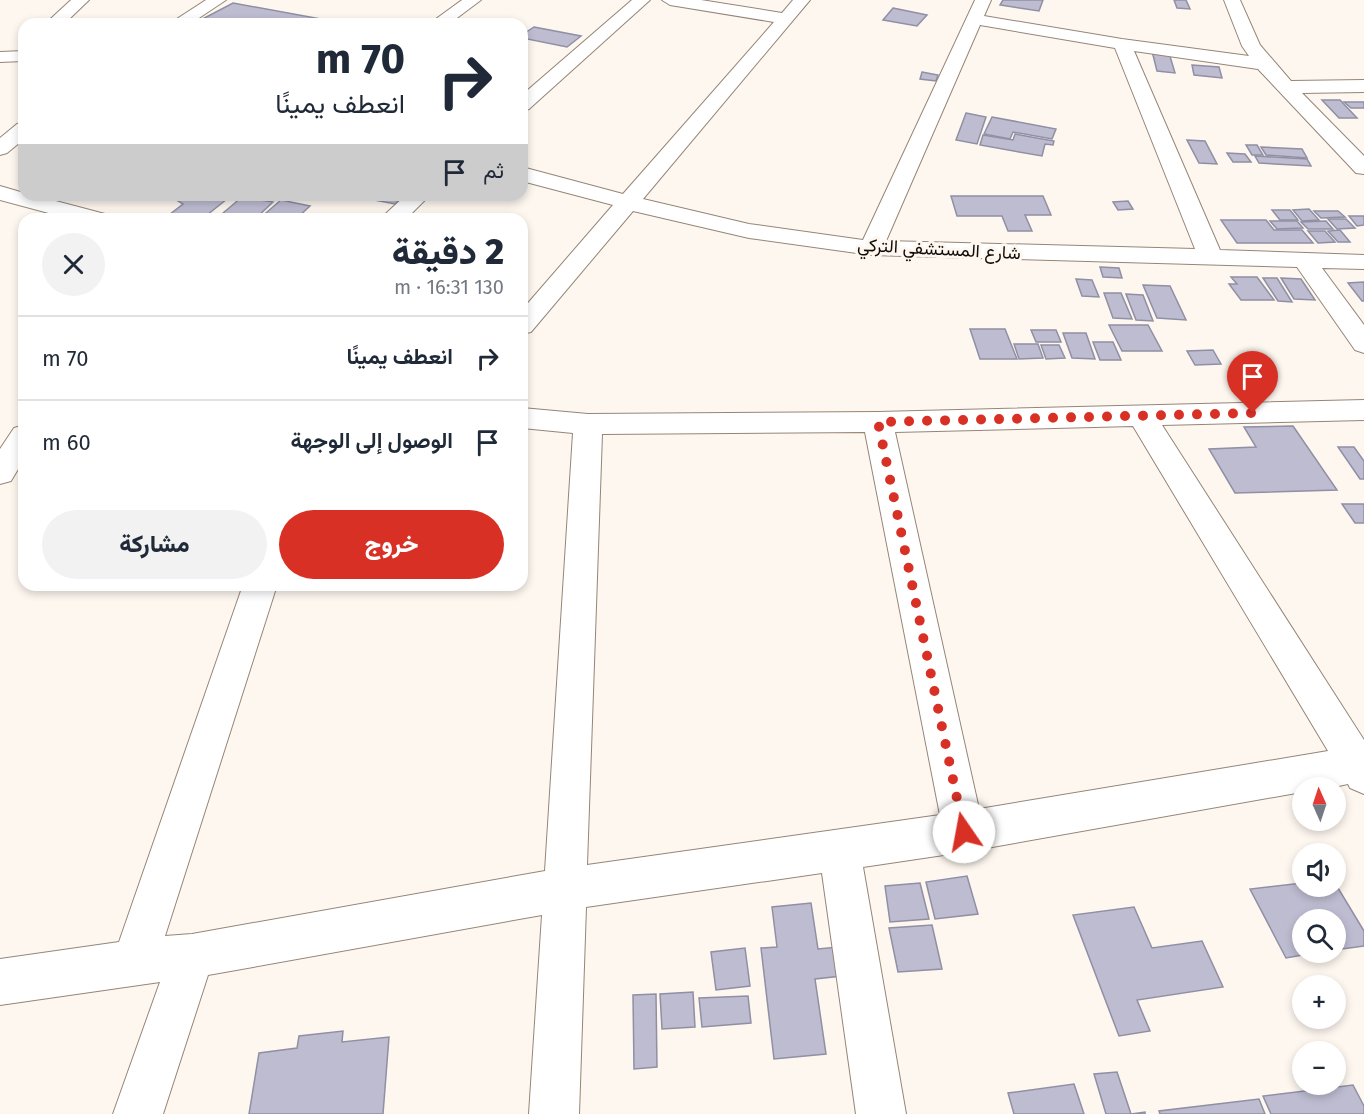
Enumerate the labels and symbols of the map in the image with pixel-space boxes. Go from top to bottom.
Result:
street label: شارع المستشفي التركي [856,234,1021,268]
pin [1227,351,1278,413]
north arrow [1292,777,1346,831]
position arrow [932,800,996,864]

